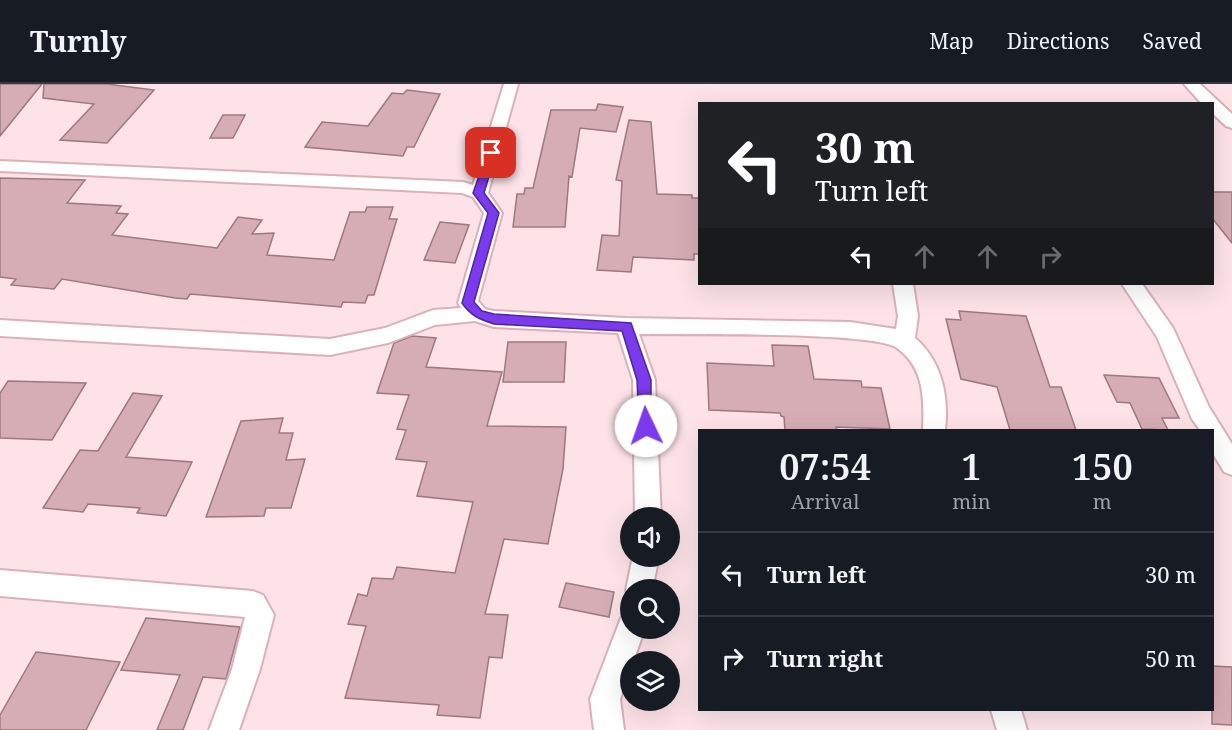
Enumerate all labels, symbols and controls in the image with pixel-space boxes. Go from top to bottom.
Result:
text: Turnly [30,22,126,60]
text: Map [929,27,974,55]
text: Directions [1007,27,1109,55]
text: Saved [1142,27,1202,55]
text: 30 m [815,118,915,175]
icon: left [716,126,794,204]
pin [465,127,516,178]
icon: arrive [474,136,507,169]
text: Turn left [815,172,928,209]
icon: left [845,240,878,273]
icon: ahead [908,240,941,273]
icon: ahead [971,240,1004,273]
icon: right [1034,240,1067,273]
position arrow [614,394,678,458]
text: 07:54 [779,442,871,491]
text: 1 [961,442,982,491]
text: 150 [1072,442,1133,491]
text: Arrival [791,488,859,515]
text: min [952,488,991,515]
text: m [1093,488,1112,515]
map controls [620,507,680,711]
button: sound [620,507,680,567]
icon: left [716,558,749,591]
text: Turn left [767,559,866,589]
text: 30 m [1145,559,1196,589]
button: search [620,579,680,639]
icon: right [716,642,749,675]
text: Turn right [767,643,883,673]
text: 50 m [1145,643,1196,673]
button: layers [620,651,680,711]

